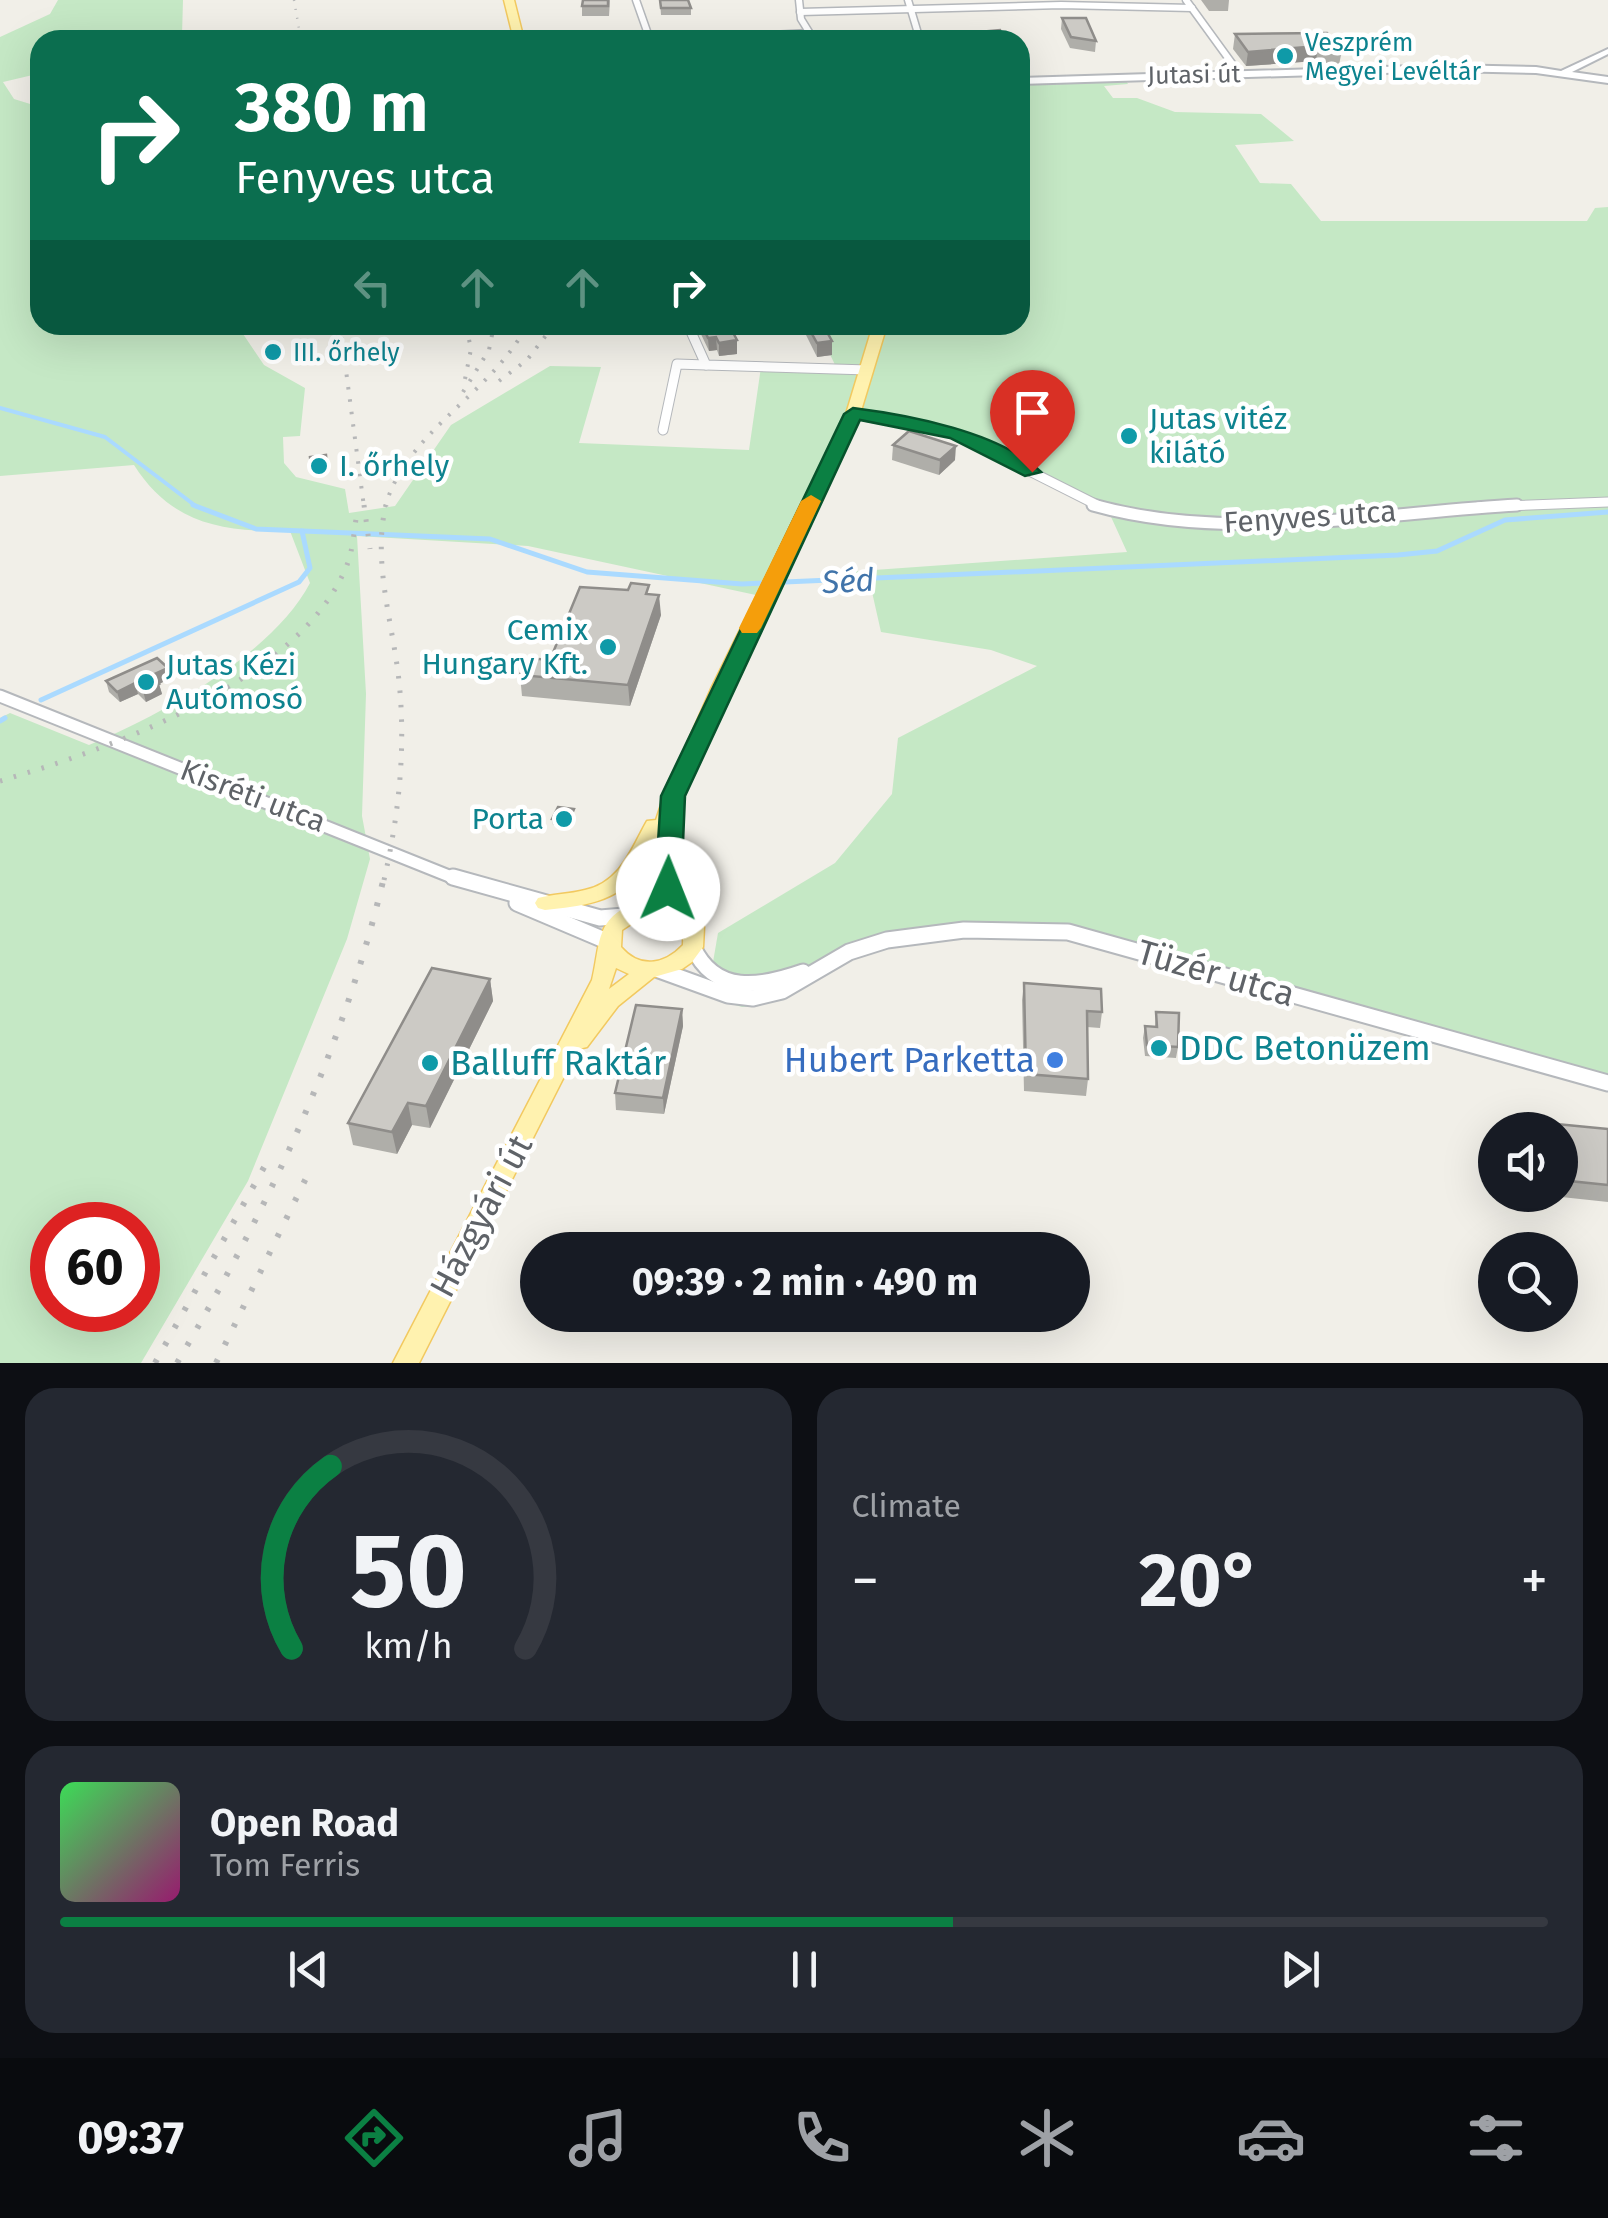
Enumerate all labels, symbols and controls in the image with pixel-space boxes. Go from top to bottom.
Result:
place label: Veszprém Megyei Levéltár [1305,28,1482,87]
marker: Veszprém Megyei Levéltár [1274,45,1296,67]
street label: Jutasi út [1147,59,1242,91]
text: 380 m [235,66,429,150]
icon: right [70,70,200,200]
text: Fenyves utca [235,151,495,205]
icon: left [345,260,400,315]
icon: ahead [450,260,505,315]
icon: ahead [555,260,610,315]
icon: right [660,260,715,315]
place label: III. őrhely [293,338,400,368]
marker: III. őrhely [262,341,284,363]
pin [990,370,1075,473]
icon: arrive [1005,385,1060,440]
place label: Jutas vitéz kilátó [1149,401,1287,471]
marker: Jutas vitéz kilátó [1118,425,1140,447]
place label: I. őrhely [339,448,450,484]
marker: I. őrhely [308,455,330,477]
street label: Fenyves utca [1222,493,1398,541]
water label: Séd [820,561,875,601]
place label: Cemix Hungary Kft. [421,612,588,682]
marker: Cemix Hungary Kft. [597,636,619,658]
place label: Jutas Kézi Autómosó [166,647,303,717]
marker: Jutas Kézi Autómosó [135,671,157,693]
street label: Kisréti utca [175,752,331,840]
place label: Porta [471,801,544,837]
marker: Porta [553,808,575,830]
position arrow [616,837,720,941]
street label: Tüzér utca [1132,931,1300,1015]
place label: DDC Betonüzem [1179,1027,1431,1069]
marker: DDC Betonüzem [1148,1037,1170,1059]
place label: Hubert Parketta [784,1039,1035,1081]
place label: Balluff Raktár [450,1042,667,1084]
marker: Hubert Parketta [1044,1049,1066,1071]
marker: Balluff Raktár [419,1052,441,1074]
map controls [1478,1112,1578,1332]
button: sound [1478,1112,1578,1212]
street label: Házgyári út [421,1128,541,1304]
speed limit sign: 60 [30,1202,160,1332]
button: search [1478,1232,1578,1332]
text: 09:39 · 2 min · 490 m [632,1259,978,1305]
text: Climate [852,1487,961,1525]
text: 50 [350,1509,467,1634]
text: 20° [1139,1536,1261,1626]
text: − [852,1548,879,1614]
text: + [1521,1548,1548,1614]
text: km/h [364,1625,452,1667]
text: Open Road [210,1800,399,1846]
text: Tom Ferris [210,1846,360,1884]
icon: previous [281,1942,336,1997]
icon: pause [777,1942,832,1997]
icon: next [1273,1942,1328,1997]
icon: directions [339,2103,409,2173]
icon: music [563,2103,633,2173]
icon: phone [787,2103,857,2173]
icon: climate [1012,2103,1082,2173]
icon: car [1236,2103,1306,2173]
icon: filters [1461,2103,1531,2173]
text: 09:37 [77,2111,184,2165]

